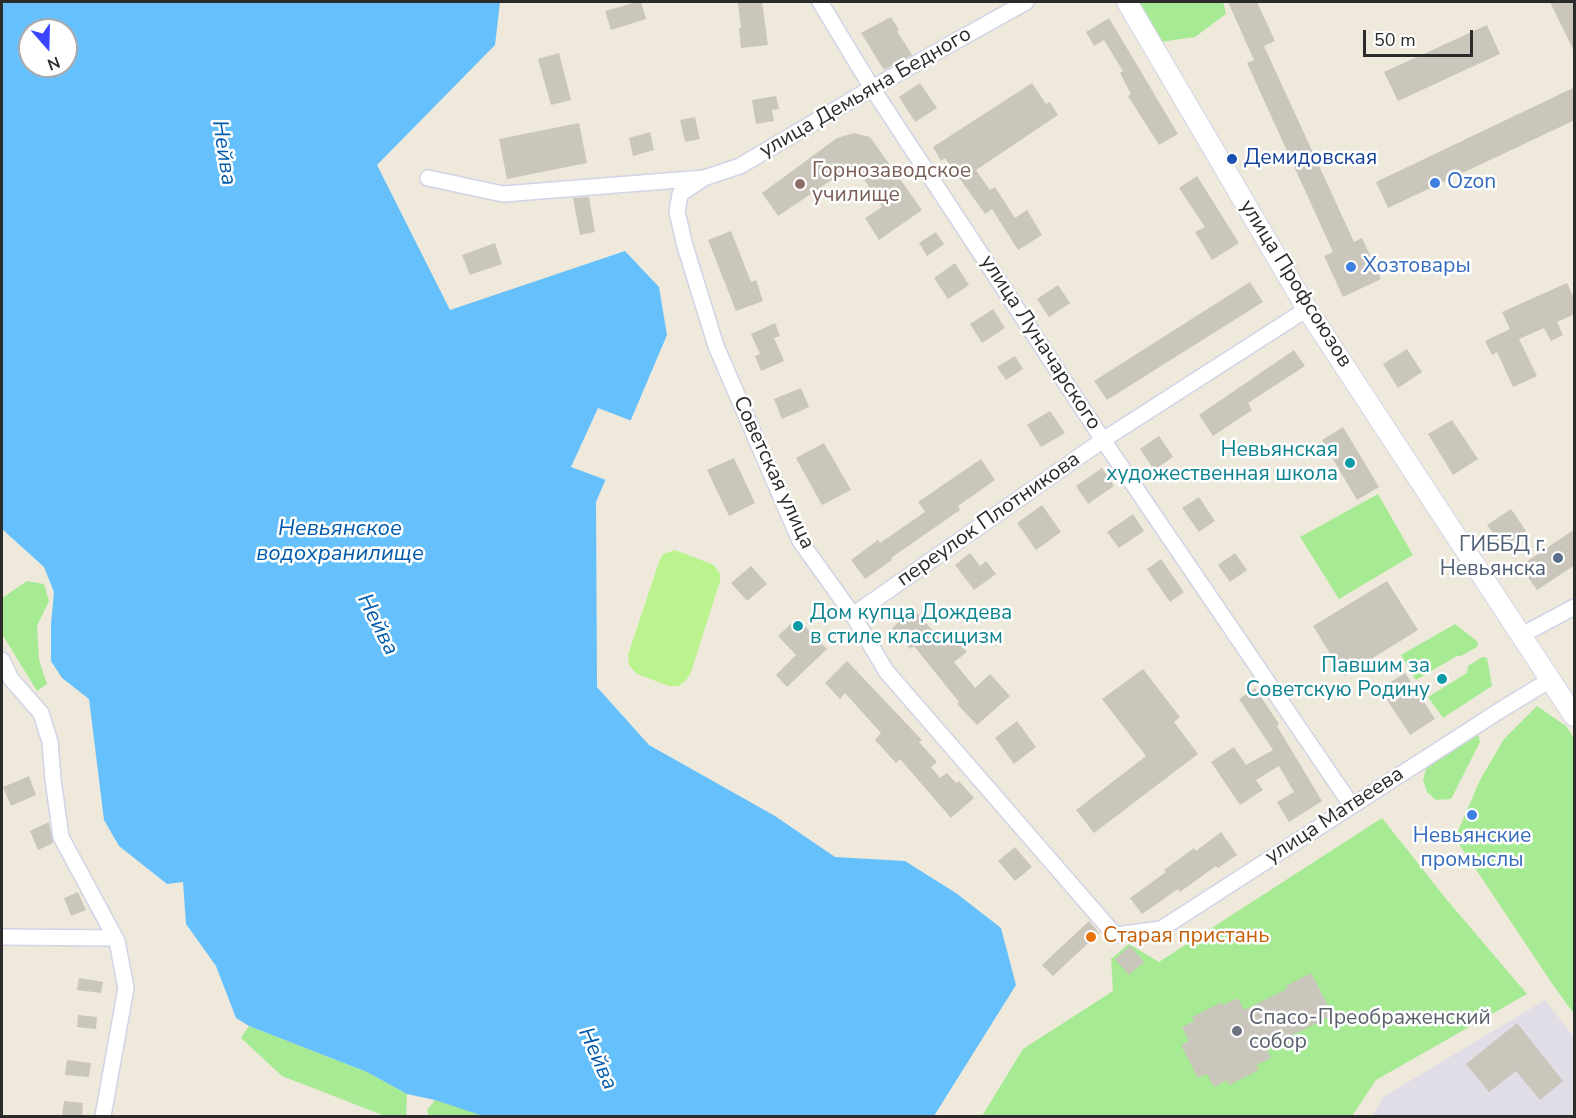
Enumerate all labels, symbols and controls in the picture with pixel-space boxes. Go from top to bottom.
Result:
north arrow [18,18,78,78]
scale bar [1366,18,1476,56]
street label: улица Демьяна Бедного [756,22,976,164]
text: 50 m [1374,28,1416,52]
text: N [44,51,63,75]
water label: Нейва [205,119,241,187]
place label: Демидовская [1244,146,1377,172]
marker: Демидовская [1225,152,1239,166]
place label: Горнозаводское училище [812,159,971,209]
place label: Ozon [1447,170,1496,196]
marker: Ozon [1428,176,1442,190]
marker: Горнозаводское училище [793,177,807,191]
street label: улица Профсоюзов [1233,196,1357,372]
street label: улица Луначарского [974,251,1106,435]
place label: Хозтовары [1363,254,1471,280]
marker: Хозтовары [1344,260,1358,274]
street label: Советская улица [727,393,819,553]
place label: Невьянская художественная школа [1106,438,1338,488]
street label: переулок Плотникова [893,447,1085,593]
marker: Невьянская художественная школа [1343,456,1357,470]
water label: Невьянское водохранилище [256,517,424,568]
place label: ГИББД г. Невьянска [1440,533,1546,583]
marker: ГИББД г. Невьянска [1551,551,1565,565]
water label: Нейва [350,590,404,660]
place label: Дом купца Дождева в стиле классицизм [810,601,1012,651]
marker: Дом купца Дождева в стиле классицизм [791,619,805,633]
place label: Павшим за Советскую Родину [1246,654,1430,704]
marker: Павшим за Советскую Родину [1435,672,1449,686]
street label: улица Матвеева [1261,762,1409,870]
marker: Невьянские промыслы [1465,808,1479,822]
place label: Невьянские промыслы [1413,824,1531,874]
place label: Старая пристань [1103,924,1269,950]
marker: Старая пристань [1084,930,1098,944]
place label: Спасо-Преображенский собор [1249,1006,1491,1056]
water label: Нейва [572,1024,622,1094]
marker: Спасо-Преображенский собор [1230,1024,1244,1038]

